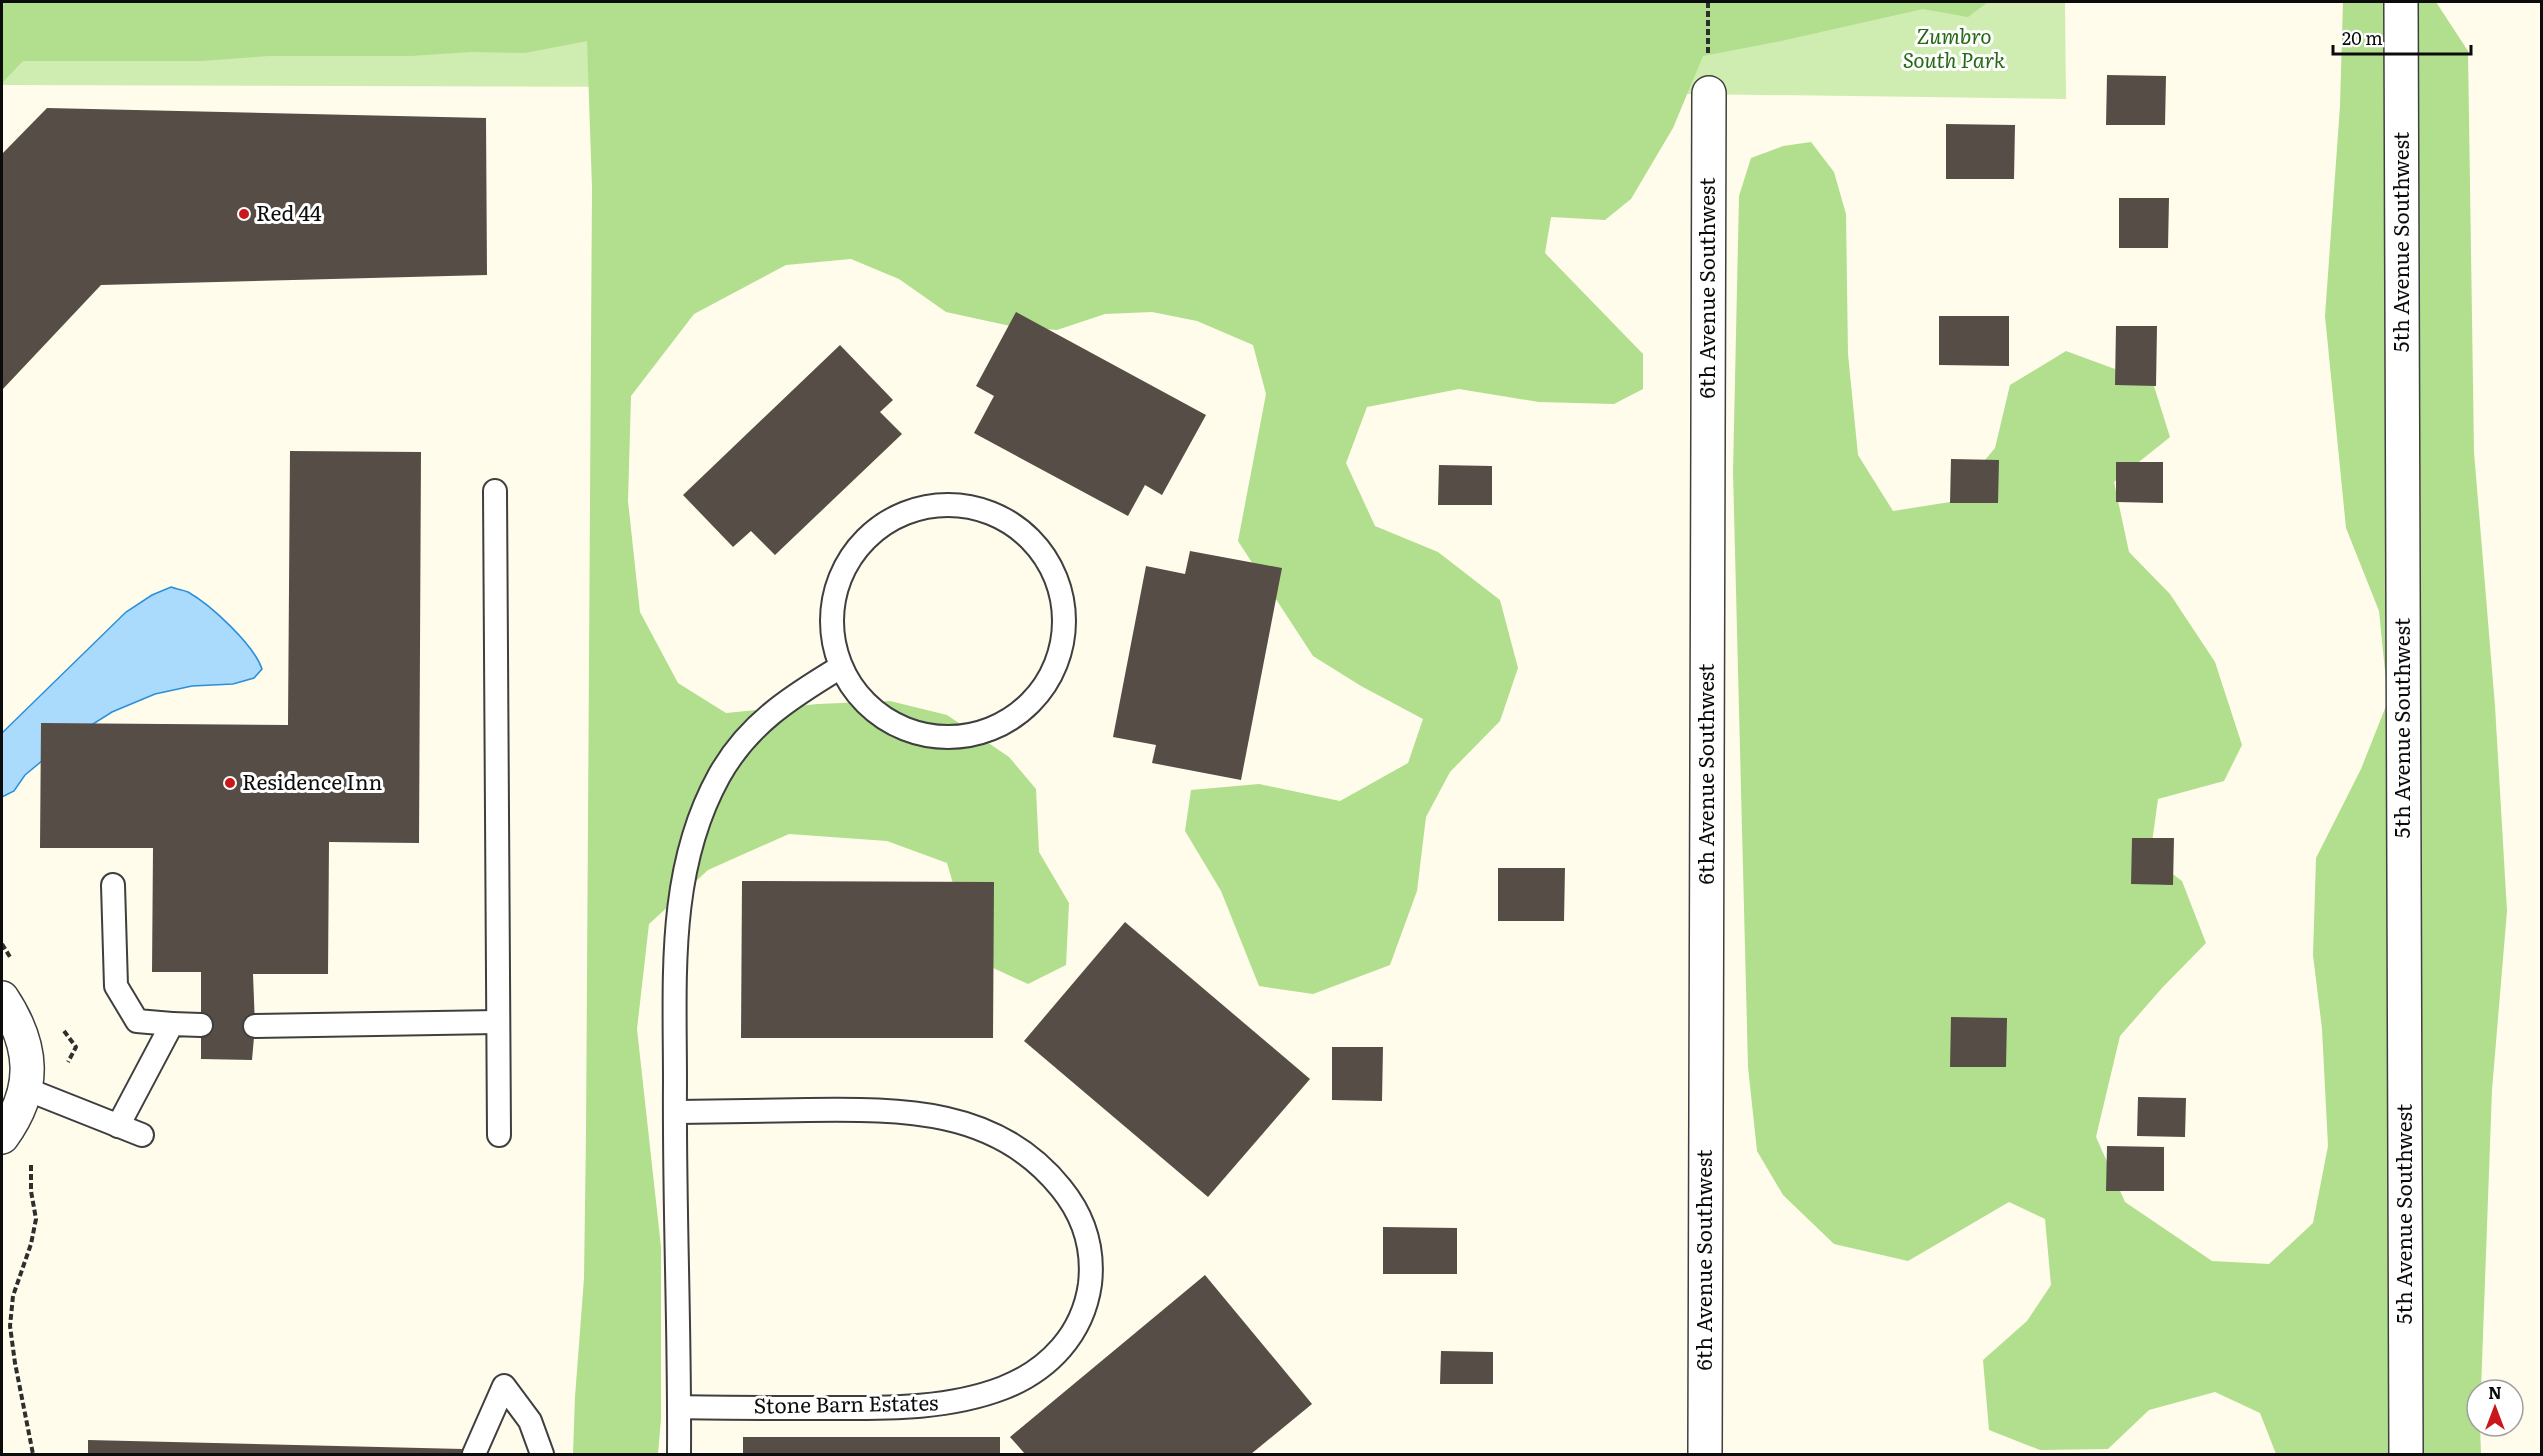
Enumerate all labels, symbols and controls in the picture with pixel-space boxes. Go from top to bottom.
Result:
scale bar [2333,18,2471,56]
park label: Zumbro South Park [1903,19,2006,74]
text: 20 m [2342,24,2383,51]
street label: 5th Avenue Southwest [2384,131,2415,352]
street label: 6th Avenue Southwest [1690,177,1721,398]
place label: Red 44 [256,196,322,227]
marker: Red 44 [237,207,251,221]
street label: 5th Avenue Southwest [2385,617,2416,838]
street label: 6th Avenue Southwest [1689,663,1720,884]
place label: Residence Inn [242,765,383,796]
marker: Residence Inn [223,776,237,790]
street label: 5th Avenue Southwest [2387,1103,2418,1324]
street label: 6th Avenue Southwest [1687,1149,1718,1370]
north arrow [2465,1378,2525,1438]
text: N [2488,1380,2502,1404]
street label: Stone Barn Estates [753,1385,939,1420]

